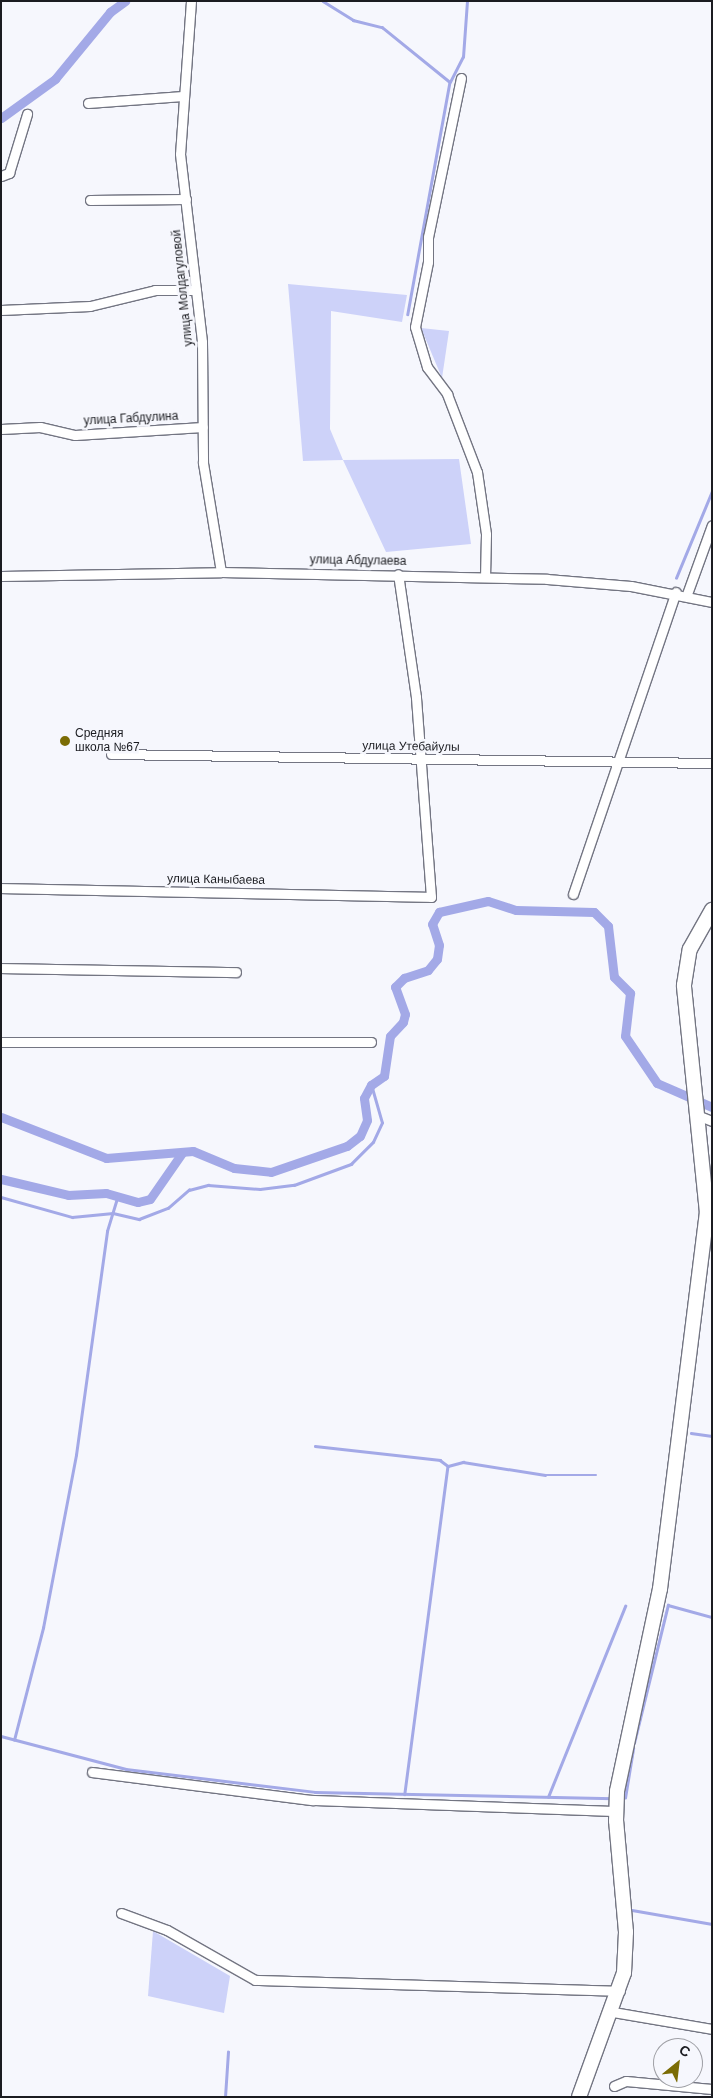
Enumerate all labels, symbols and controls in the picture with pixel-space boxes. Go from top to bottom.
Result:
street label: улица Молдагуловой [170,229,196,347]
street label: улица Габдулина [83,409,179,429]
street label: улица Абдулаева [310,553,406,569]
place label: Средняя школа №67 [75,727,140,755]
marker: Средняя школа №67 [59,735,71,747]
street label: улица Утебайулы [362,739,460,755]
street label: улица Каныбаева [167,872,265,888]
north arrow [653,2038,703,2088]
text: С [676,2041,693,2060]

